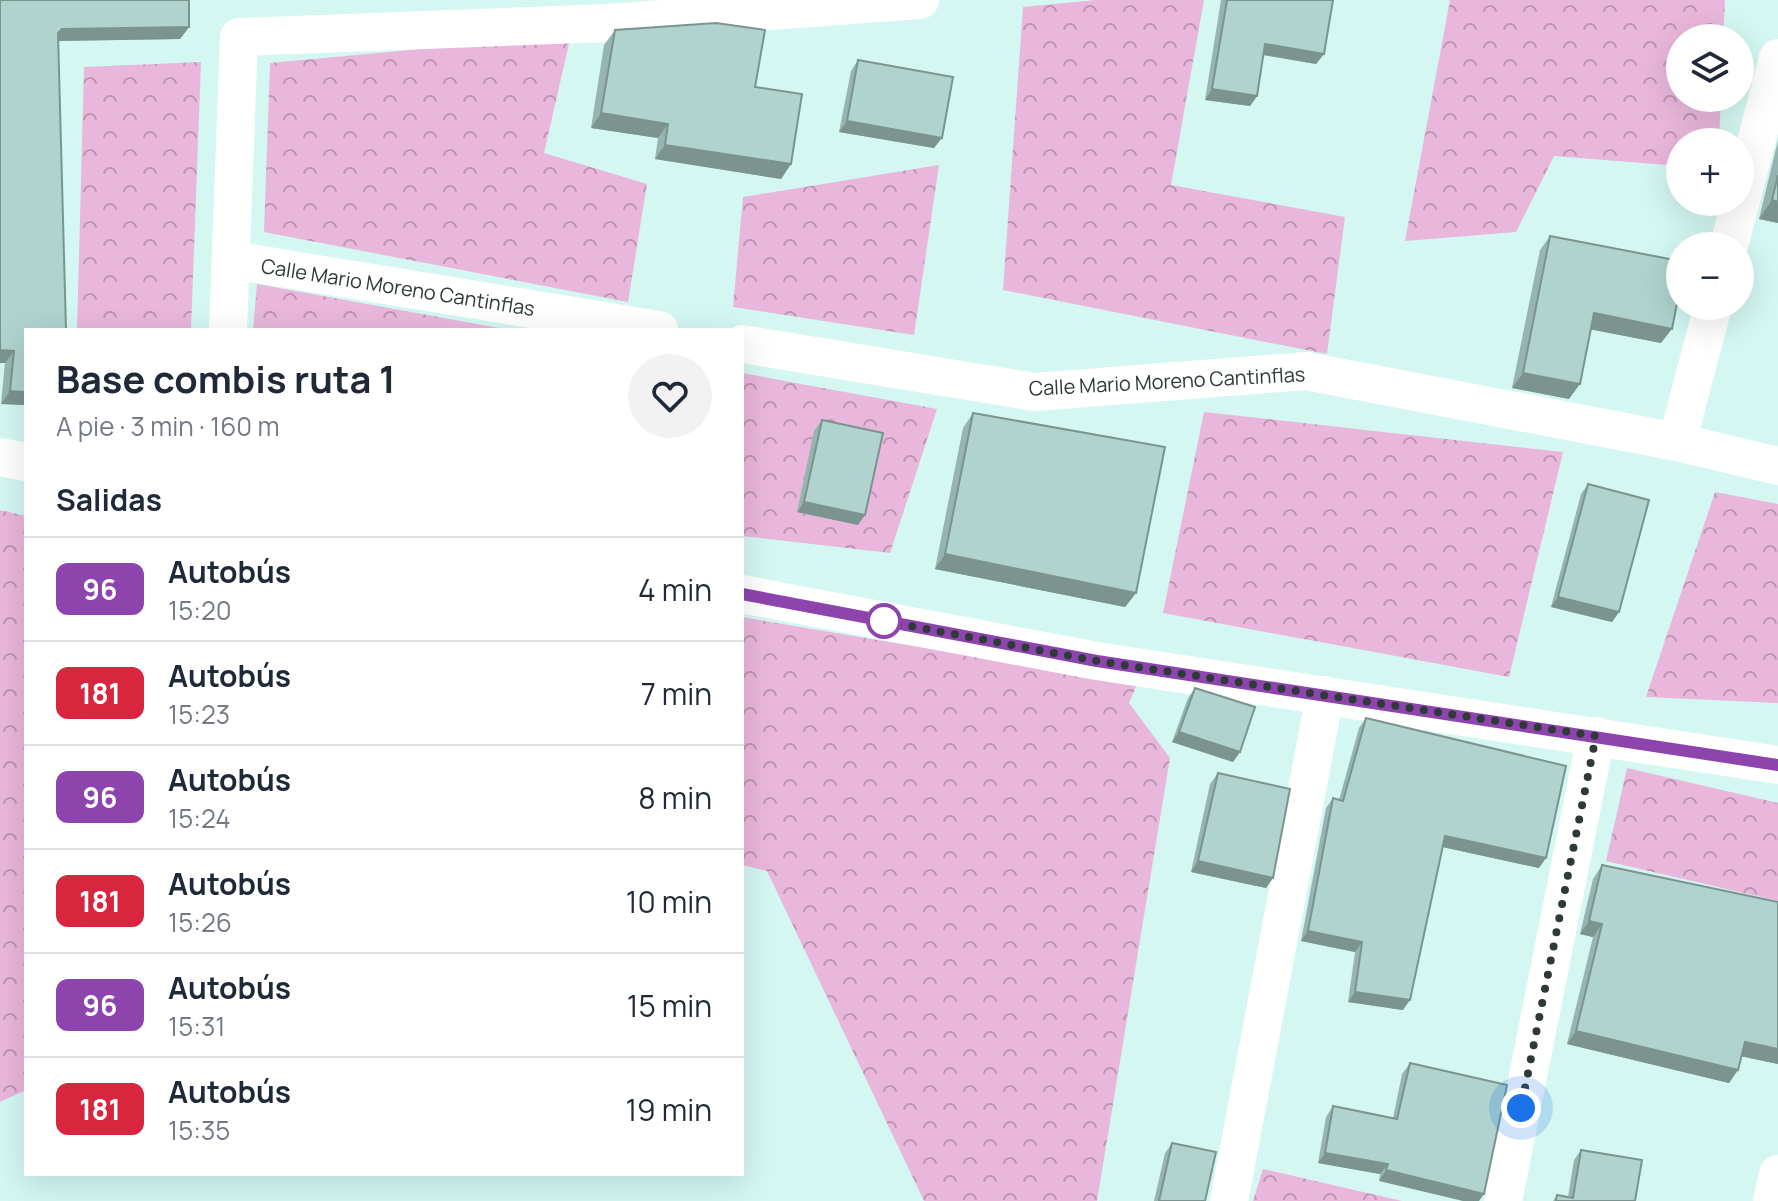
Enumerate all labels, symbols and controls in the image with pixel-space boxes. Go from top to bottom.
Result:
map controls [1666,24,1754,320]
button: layers [1666,24,1754,112]
button: + [1666,128,1754,216]
button: − [1666,232,1754,320]
street label: Calle Mario Moreno Cantinflas [259,252,537,322]
text: Base combis ruta 1 [56,352,396,404]
button: heart [628,354,712,438]
street label: Calle Mario Moreno Cantinflas [1028,360,1306,402]
text: A pie · 3 min · 160 m [56,408,279,444]
text: Salidas [56,479,162,520]
text: Autobús [168,551,291,592]
text: 4 min [638,569,712,610]
text: 96 [83,570,117,608]
text: 15:20 [168,592,232,628]
unlabelled marker [867,604,901,638]
text: Autobús [168,655,291,696]
text: 7 min [641,673,712,714]
text: 181 [79,674,121,712]
text: 15:23 [168,696,230,732]
text: Autobús [168,759,291,800]
text: 8 min [638,777,712,818]
text: 96 [83,778,117,816]
text: 15:24 [168,800,231,836]
text: Autobús [168,863,291,904]
text: 10 min [626,881,712,922]
text: 181 [79,882,121,920]
text: 15:26 [168,904,232,940]
text: Autobús [168,967,291,1008]
text: 15 min [627,985,712,1026]
text: 96 [83,986,117,1024]
text: 15:31 [168,1008,225,1044]
text: Autobús [168,1071,291,1112]
your location [1501,1088,1541,1128]
text: 19 min [625,1089,712,1130]
text: 181 [79,1090,121,1128]
text: 15:35 [168,1112,230,1148]

